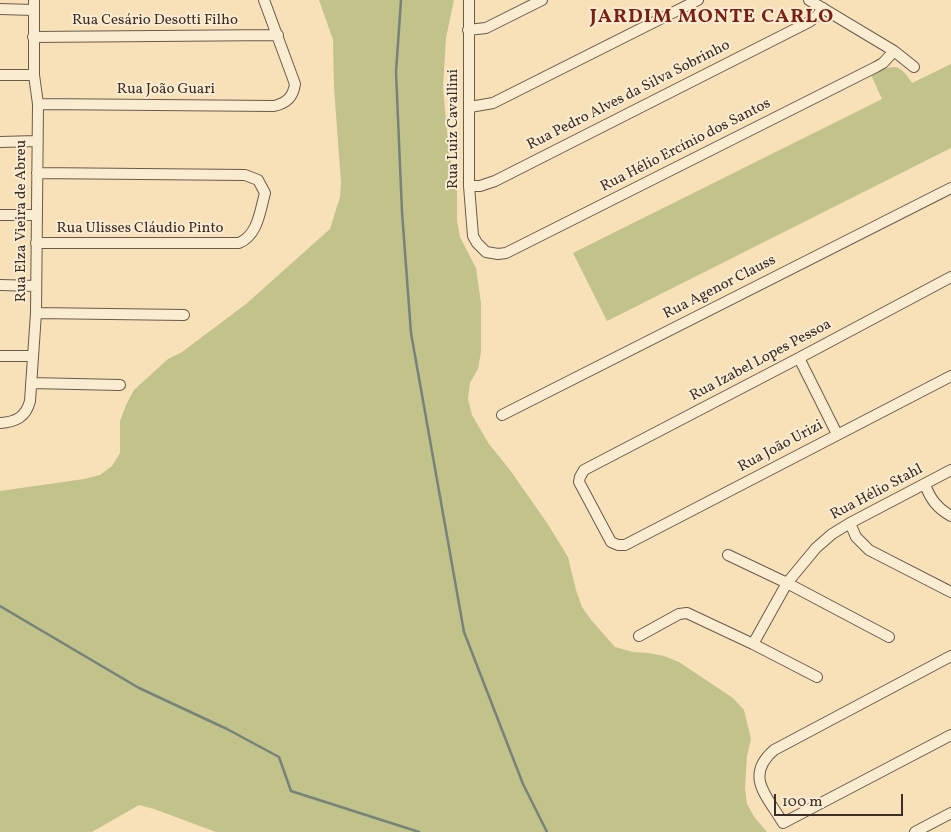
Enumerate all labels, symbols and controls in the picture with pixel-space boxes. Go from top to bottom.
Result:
district label: JARDIM MONTE CARLO [587,6,837,30]
street label: Rua Cesário Desotti Filho [72,12,238,30]
street label: Rua Pedro Alves da Silva Sobrinho [525,37,733,155]
street label: Rua Luiz Cavallini [445,69,463,189]
street label: Rua João Guari [117,81,215,99]
street label: Rua Hélio Ercínio dos Santos [598,95,774,197]
street label: Rua Elza Vieira de Abreu [13,140,31,302]
street label: Rua Ulisses Cláudio Pinto [56,220,224,238]
street label: Rua Agenor Clauss [661,252,779,324]
street label: Rua Izabel Lopes Pessoa [687,316,835,406]
street label: Rua João Urizi [735,417,827,477]
street label: Rua Hélio Stahl [828,461,926,525]
scale bar [776,784,905,816]
text: 100 m [782,792,822,813]

